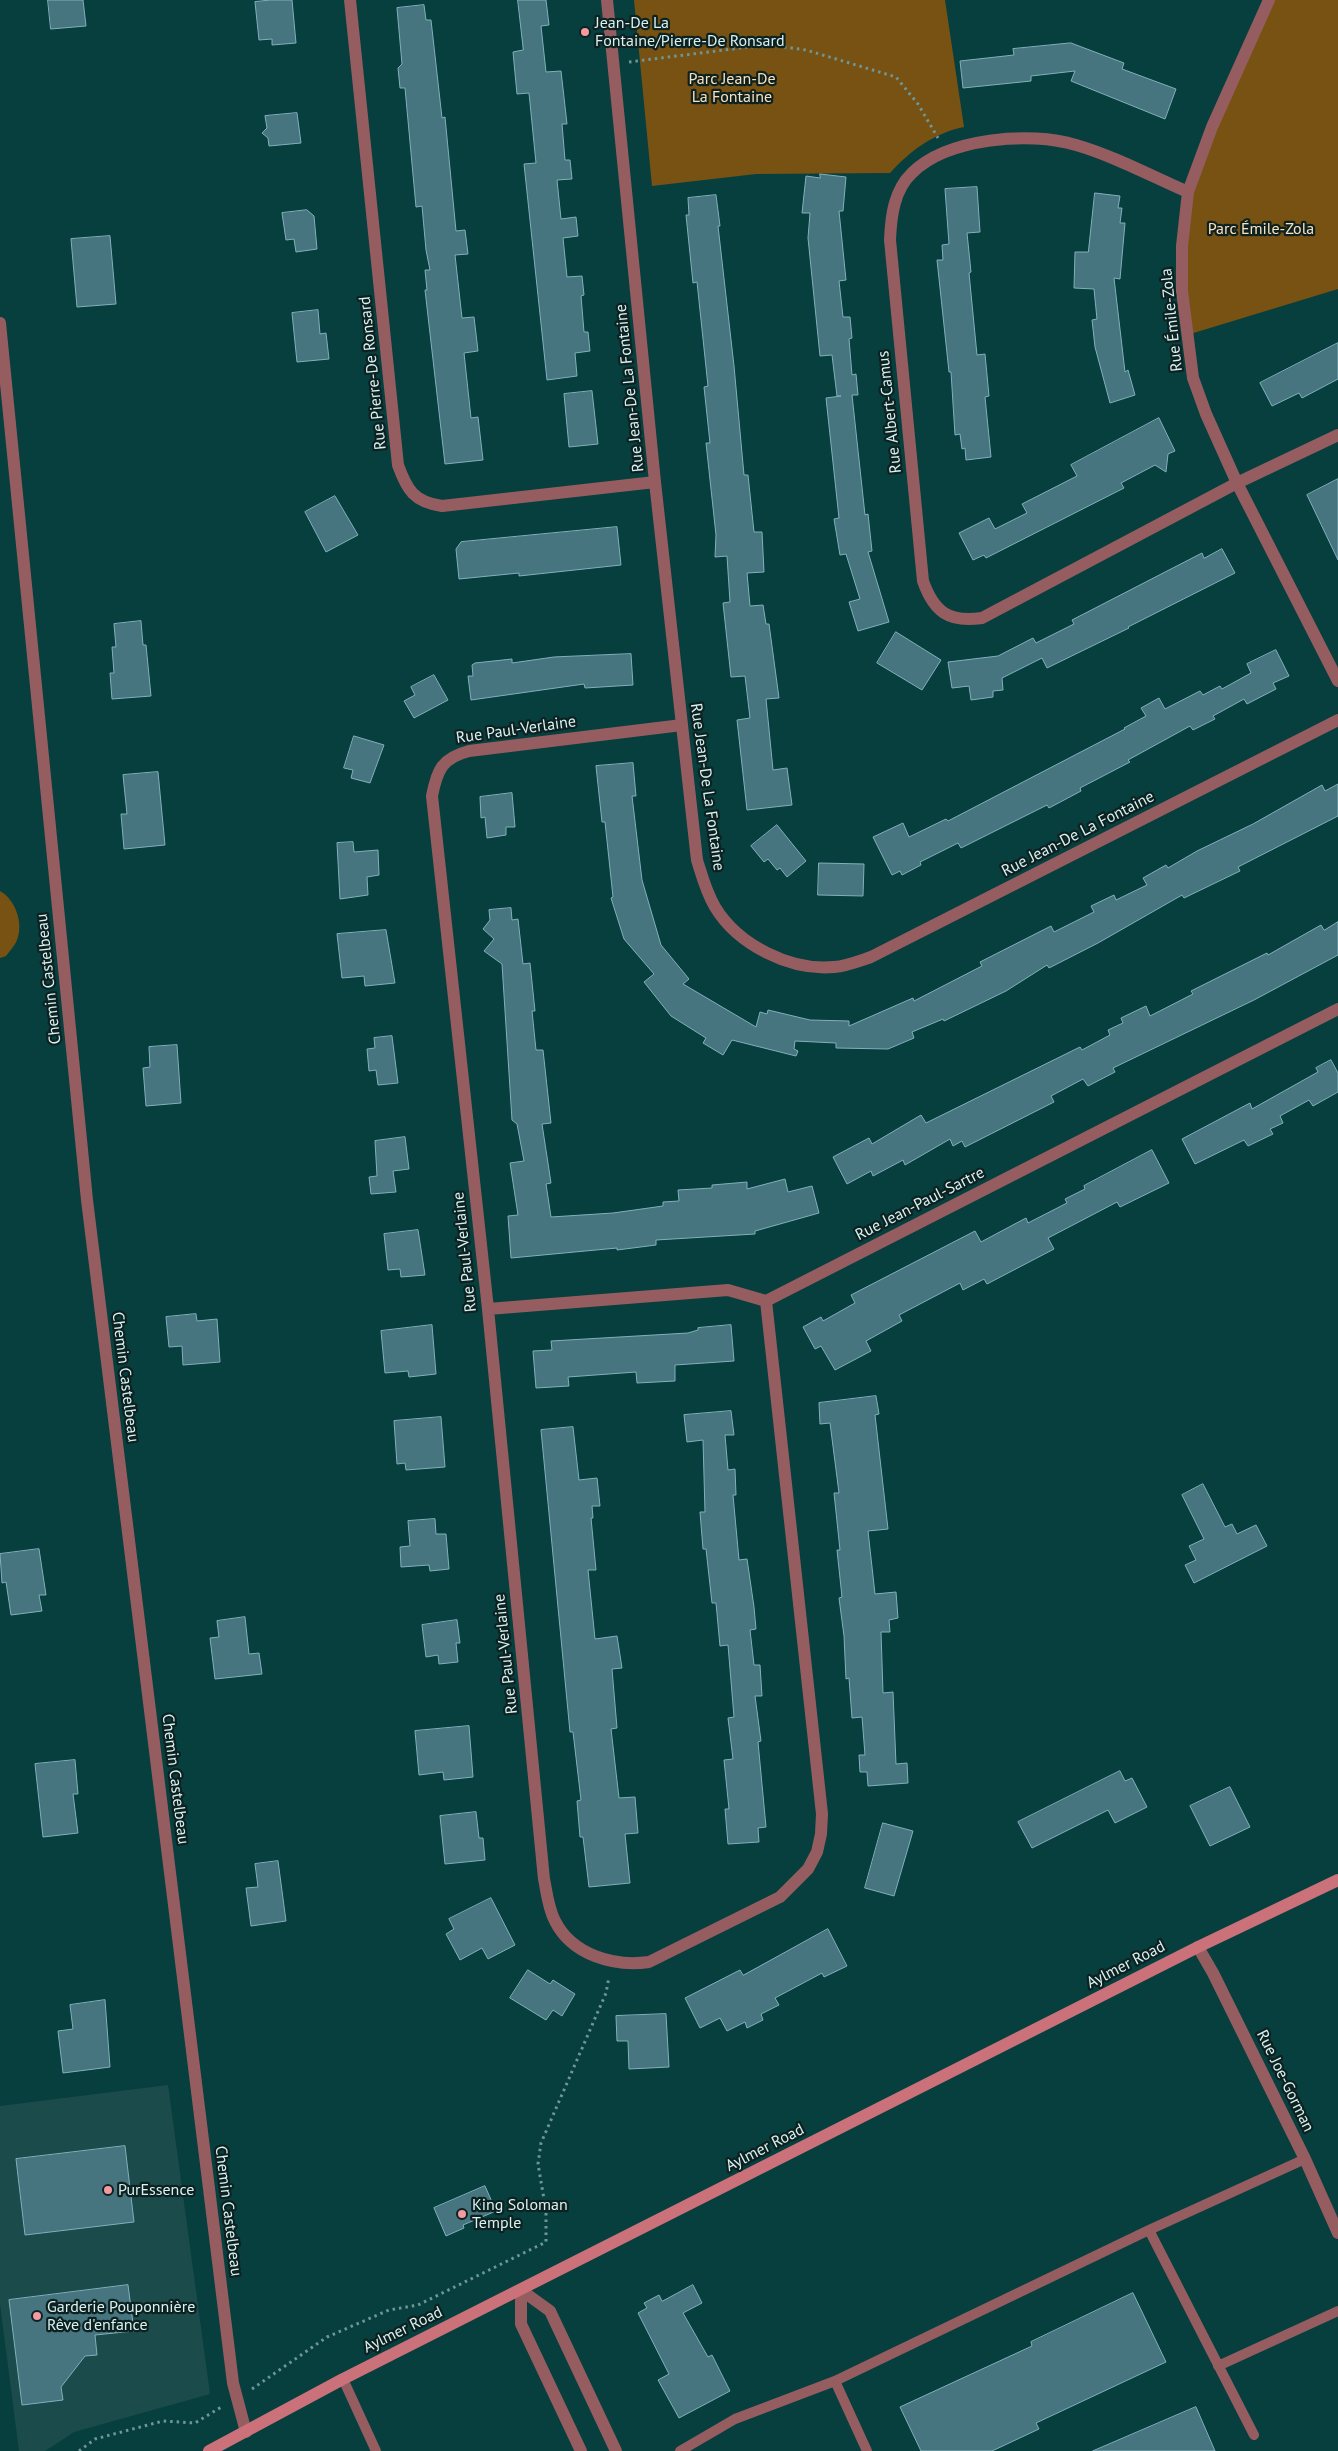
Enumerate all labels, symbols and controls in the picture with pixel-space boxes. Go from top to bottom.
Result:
place label: Jean-De La Fontaine/Pierre-De Ronsard [595,13,785,51]
marker: Jean-De La Fontaine/Pierre-De Ronsard [579,26,591,38]
park label: Parc Jean-De La Fontaine [688,69,776,107]
park label: Parc Émile-Zola [1208,219,1314,239]
street label: Rue Émile-Zola [1157,267,1187,373]
street label: Rue Pierre-De Ronsard [355,295,391,451]
street label: Rue Jean-De La Fontaine [612,303,648,473]
street label: Rue Albert-Camus [874,350,906,474]
street label: Rue Jean-De La Fontaine [686,702,728,872]
street label: Rue Paul-Verlaine [455,712,577,748]
street label: Rue Jean-De La Fontaine [998,787,1158,881]
street label: Chemin Castelbeau [33,913,65,1045]
street label: Rue Jean-Paul-Sartre [852,1163,988,1245]
street label: Rue Paul-Verlaine [449,1191,481,1313]
street label: Chemin Castelbeau [107,1311,143,1443]
street label: Rue Paul-Verlaine [490,1593,522,1715]
street label: Chemin Castelbeau [157,1713,193,1845]
street label: Aylmer Road [1083,1937,1169,1993]
street label: Rue Joe-Gorman [1252,2027,1318,2135]
street label: Aylmer Road [722,2120,808,2176]
street label: Chemin Castelbeau [210,2145,246,2277]
place label: PurEssence [118,2180,194,2200]
marker: PurEssence [102,2184,114,2196]
place label: King Soloman Temple [472,2195,568,2233]
marker: King Soloman Temple [456,2208,468,2220]
place label: Garderie Pouponnière Rêve d'enfance [47,2297,195,2335]
street label: Aylmer Road [360,2303,446,2357]
marker: Garderie Pouponnière Rêve d'enfance [31,2310,43,2322]

